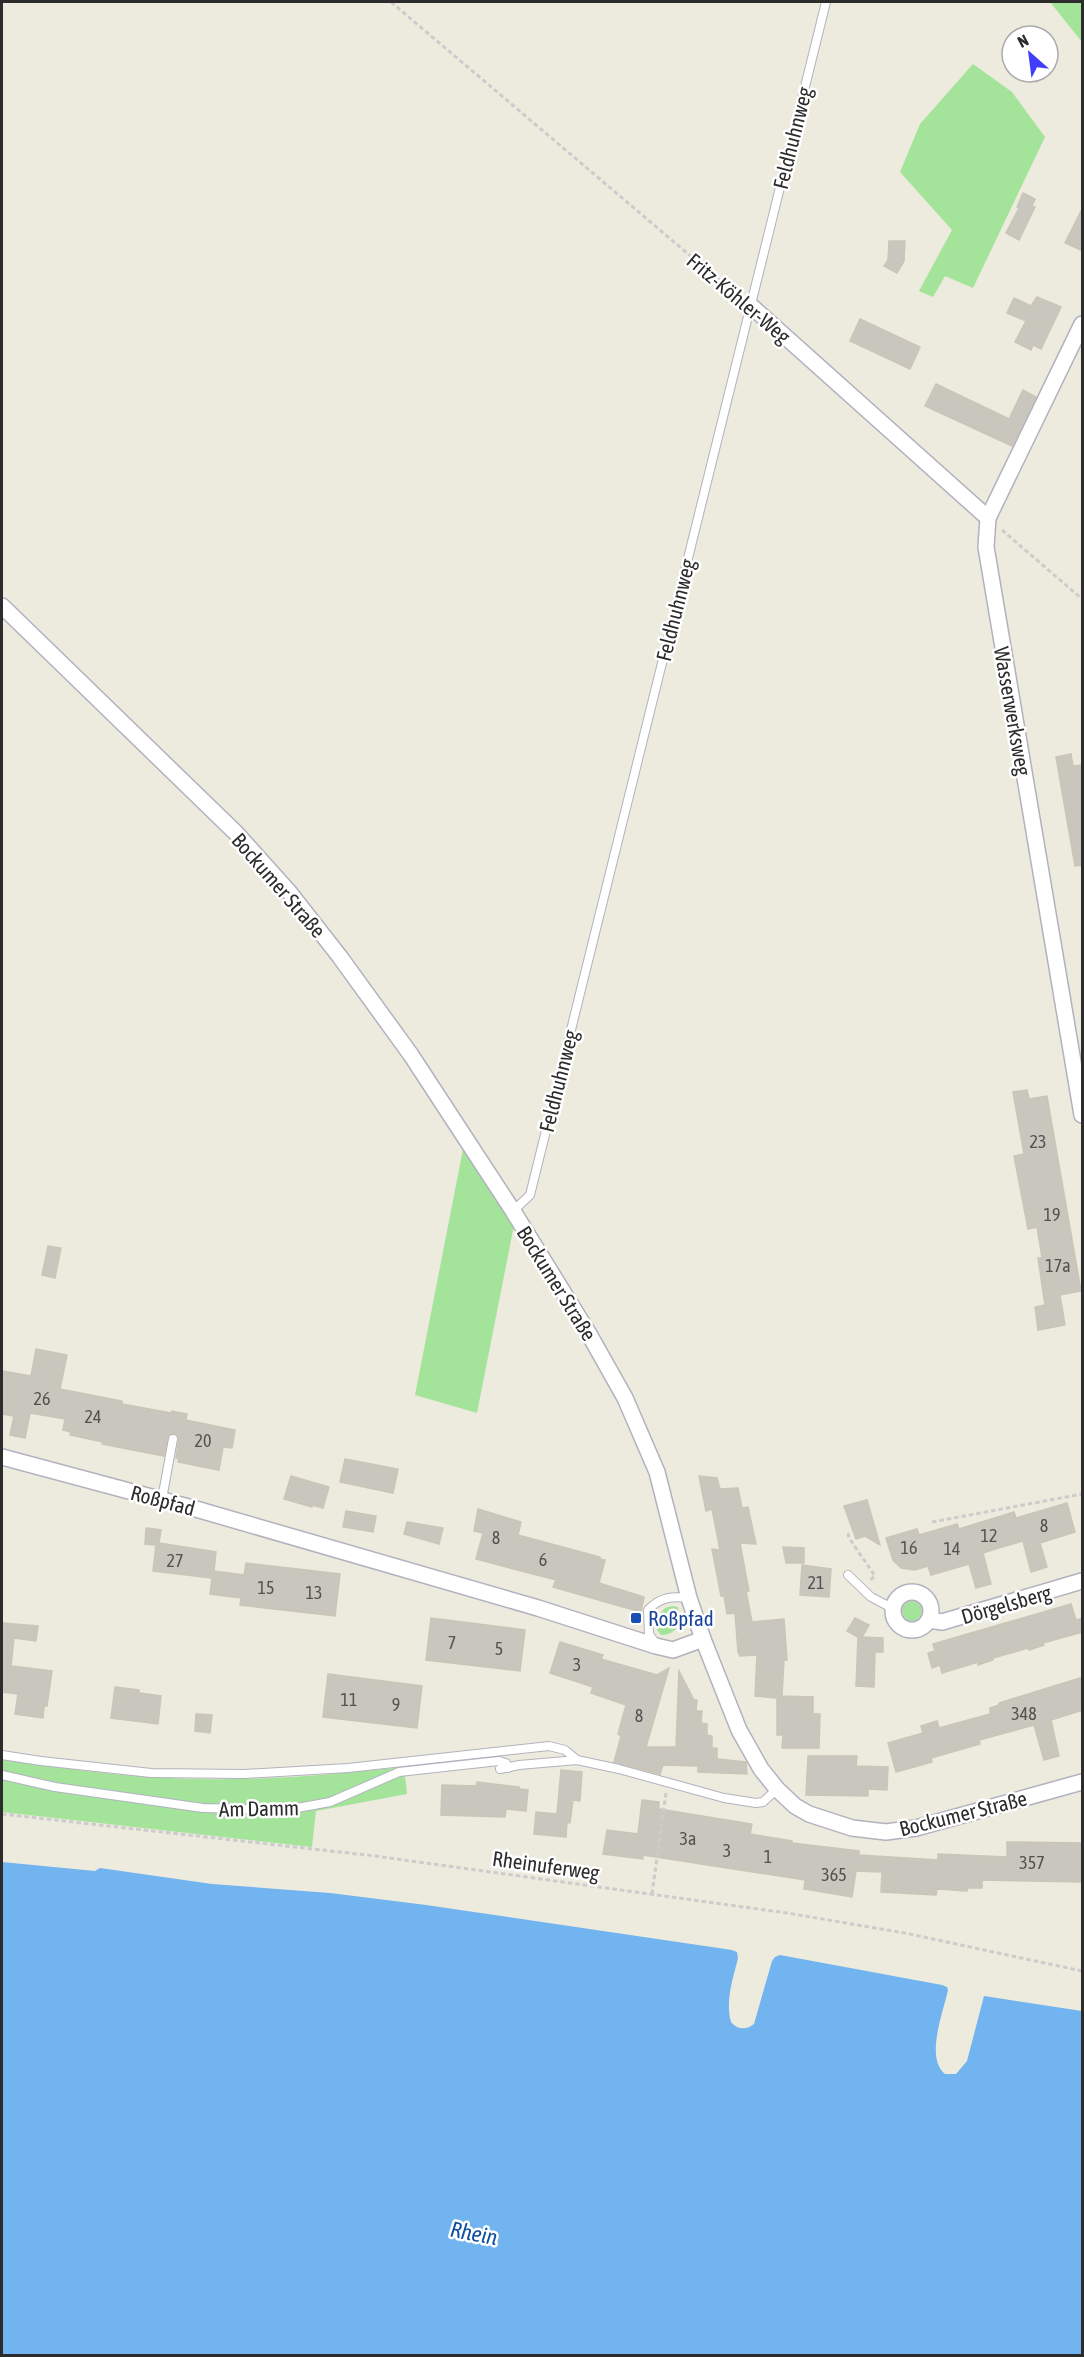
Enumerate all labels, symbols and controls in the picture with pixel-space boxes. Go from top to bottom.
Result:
north arrow [1000,24,1060,84]
text: N [1015,31,1031,51]
street label: Feldhuhnweg [768,84,816,192]
street label: Fritz-Köhler-Weg [683,248,795,348]
street label: Feldhuhnweg [651,556,699,664]
street label: Wasserwerksweg [990,645,1036,777]
street label: Bockumer Straße [227,828,331,942]
street label: Feldhuhnweg [534,1027,582,1135]
house number: 23 [1030,1131,1046,1152]
house number: 19 [1044,1204,1060,1225]
street label: Bockumer Straße [512,1221,602,1345]
house number: 17a [1045,1255,1071,1276]
house number: 26 [34,1388,50,1409]
house number: 24 [85,1406,101,1427]
house number: 20 [195,1430,211,1451]
street label: Roßpfad [128,1480,198,1520]
house number: 8 [1040,1515,1048,1536]
house number: 12 [981,1525,997,1546]
house number: 8 [492,1527,500,1548]
house number: 16 [901,1537,917,1558]
house number: 14 [944,1538,960,1559]
house number: 6 [539,1549,547,1570]
house number: 27 [167,1550,183,1571]
house number: 21 [808,1572,824,1593]
house number: 15 [258,1577,274,1598]
street label: Dörgelsberg [958,1580,1054,1628]
house number: 13 [306,1582,322,1603]
place label: Roßpfad [648,1606,714,1630]
marker: Roßpfad [629,1611,643,1625]
house number: 7 [448,1632,456,1653]
house number: 5 [495,1638,503,1659]
house number: 3 [573,1654,581,1675]
house number: 11 [341,1689,357,1710]
house number: 9 [392,1694,400,1715]
house number: 348 [1011,1703,1037,1724]
house number: 8 [635,1705,643,1726]
street label: Bockumer Straße [897,1786,1029,1840]
street label: Am Damm [219,1795,299,1821]
house number: 3a [680,1828,696,1849]
house number: 3 [723,1840,731,1861]
street label: Rheinuferweg [491,1846,601,1884]
house number: 1 [764,1846,772,1867]
house number: 357 [1019,1852,1045,1873]
house number: 365 [821,1864,847,1885]
water label: Rhein [448,2216,500,2250]

